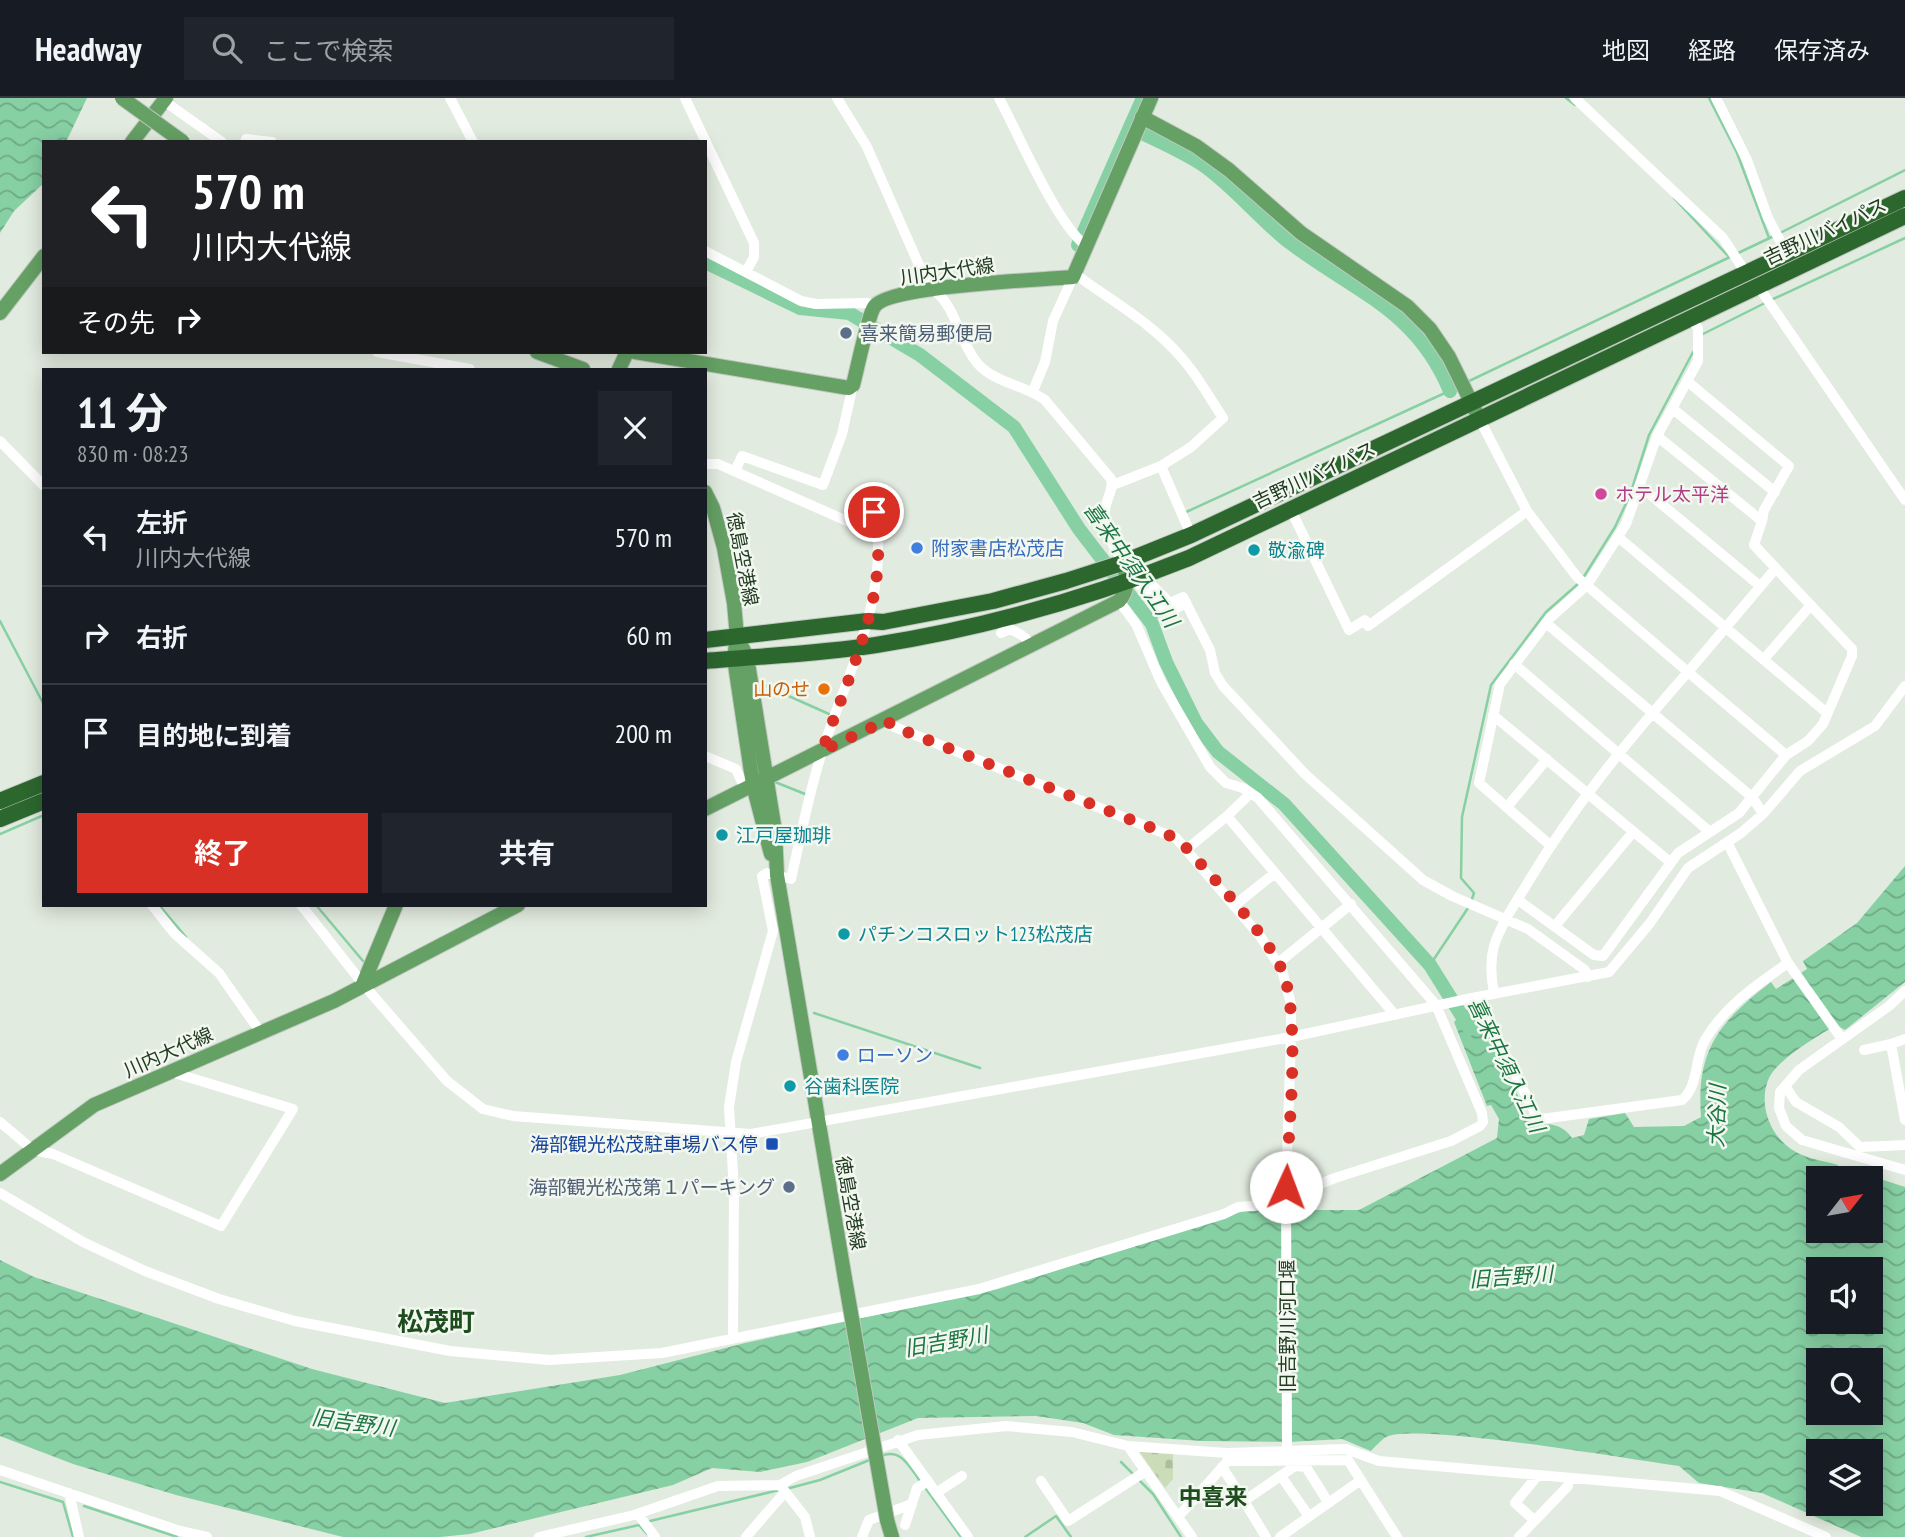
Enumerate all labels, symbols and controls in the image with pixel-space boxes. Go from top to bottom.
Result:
search box [184,17,674,80]
text: Headway [35,27,142,70]
icon: search [208,29,246,67]
text: ここで検索 [264,34,394,67]
text: 地図 [1602,35,1650,66]
text: 経路 [1688,35,1736,66]
text: 保存済み [1774,35,1870,66]
text: 570 m [192,159,305,223]
icon: left [77,168,168,259]
street label: 吉野川バイパス [1760,192,1890,270]
text: 川内大代線 [192,225,352,267]
street label: 川内大代線 [898,253,996,289]
icon: right [169,301,207,339]
text: その先 [77,306,155,339]
place label: 喜来簡易郵便局 [860,321,993,345]
marker: 喜来簡易郵便局 [838,325,854,341]
text: 11 分 [77,385,168,440]
button: close [598,391,672,465]
street label: 吉野川バイパス [1249,436,1379,514]
text: 830 m · 08:23 [77,439,189,468]
pin [844,482,904,542]
place label: ホテル太平洋 [1615,482,1729,506]
marker: ホテル太平洋 [1593,486,1609,502]
icon: arrive [855,493,893,531]
water label: 喜来中須入江川 [1078,497,1186,634]
text: 左折 [136,506,188,539]
street label: 徳島空港線 [722,510,764,608]
icon: left [77,518,115,556]
text: 570 m [614,521,672,554]
place label: 附家書店松茂店 [931,536,1064,560]
place label: 敬渝碑 [1268,538,1325,562]
marker: 附家書店松茂店 [909,540,925,556]
marker: 敬渝碑 [1246,542,1262,558]
text: 川内大代線 [136,543,251,572]
icon: right [77,616,115,654]
text: 60 m [626,619,672,652]
text: 右折 [136,621,188,654]
place label: 山のせ [753,677,810,701]
marker: 山のせ [816,681,832,697]
icon: arrive [77,714,115,752]
text: 200 m [614,717,672,750]
text: 目的地に到着 [136,719,292,752]
button: 終了 [77,813,368,893]
button: 共有 [382,813,672,893]
place label: 江戸屋珈琲 [736,823,831,847]
marker: 江戸屋珈琲 [714,827,730,843]
place label: パチンコスロット123松茂店 [858,922,1093,946]
marker: パチンコスロット123松茂店 [836,926,852,942]
water label: 喜来中須入江川 [1462,993,1552,1139]
street label: 川内大代線 [120,1022,216,1082]
place label: ローソン [857,1043,933,1067]
marker: ローソン [835,1047,851,1063]
place label: 谷歯科医院 [804,1074,899,1098]
marker: 谷歯科医院 [782,1078,798,1094]
water label: 大谷川 [1702,1082,1731,1148]
place label: 海部観光松茂駐車場バス停 [530,1132,758,1156]
marker: 海部観光松茂駐車場バス停 [764,1136,780,1152]
position arrow [1249,1150,1323,1224]
street label: 徳島空港線 [831,1154,871,1252]
north arrow [1806,1166,1883,1242]
map controls [1806,1166,1883,1516]
place label: 海部観光松茂第１パーキング [529,1175,775,1199]
marker: 海部観光松茂第１パーキング [781,1179,797,1195]
button: sound [1806,1257,1883,1334]
street label: 旧吉野川河口堰 [1275,1259,1299,1393]
water label: 旧吉野川 [1468,1260,1556,1293]
district label: 松茂町 [397,1305,475,1338]
water label: 旧吉野川 [902,1321,992,1362]
button: search [1806,1348,1883,1425]
water label: 旧吉野川 [310,1403,399,1442]
button: layers [1806,1439,1883,1516]
district label: 中喜来 [1179,1482,1248,1511]

